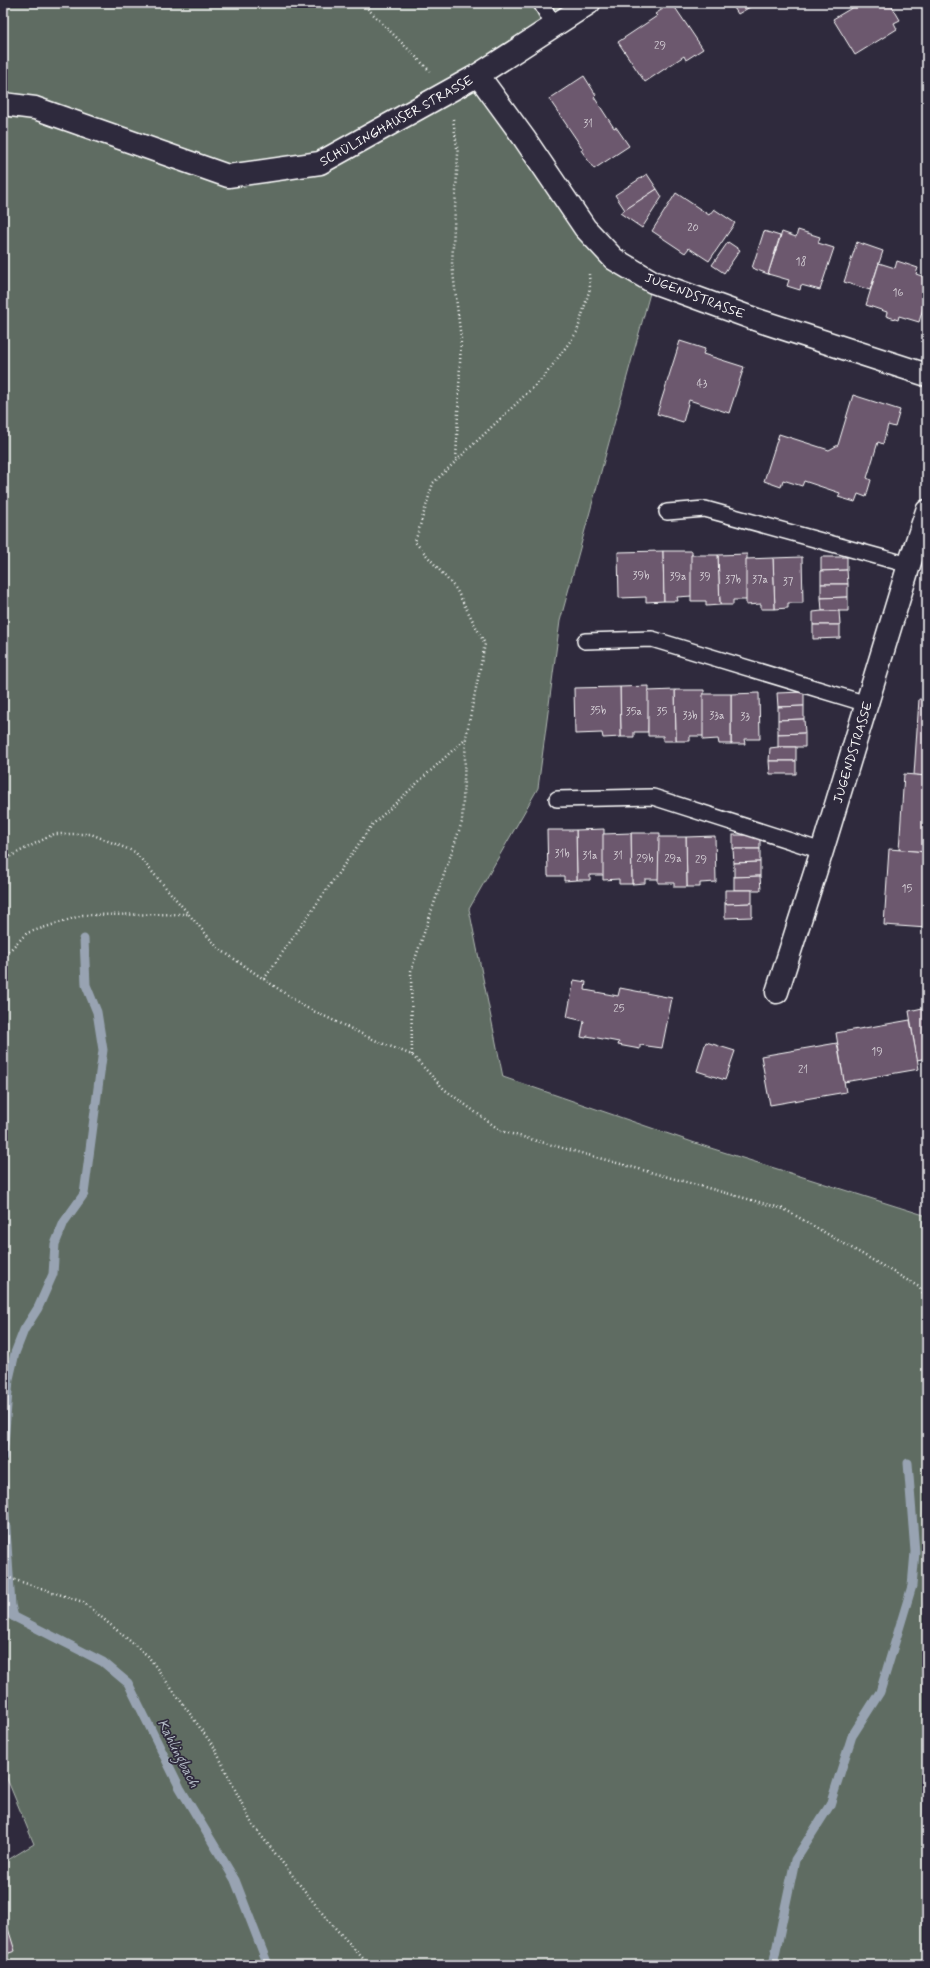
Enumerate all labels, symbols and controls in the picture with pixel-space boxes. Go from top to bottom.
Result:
house number: 29 [654,39,666,53]
street label: SCHÜLINGHAUSER STRASSE [317,72,477,171]
house number: 31 [583,117,593,131]
house number: 20 [687,221,699,235]
house number: 18 [796,255,806,269]
street label: JUGENDSTRASSE [642,270,747,323]
house number: 16 [893,286,904,300]
house number: 43 [696,377,708,391]
house number: 39b [633,569,649,583]
house number: 39a [669,570,687,584]
house number: 39 [699,570,711,584]
house number: 37b [725,573,741,587]
house number: 37a [752,573,768,587]
house number: 37 [783,575,794,589]
street label: JUGENDSTRASSE [830,699,877,805]
house number: 35b [590,704,606,718]
house number: 35a [626,705,643,719]
house number: 35 [657,705,668,719]
house number: 33b [682,709,698,723]
house number: 33a [709,709,725,723]
house number: 33 [740,710,750,724]
house number: 31b [554,847,570,861]
house number: 31a [582,849,598,863]
house number: 31 [613,849,623,863]
house number: 29b [636,852,654,866]
house number: 29a [664,852,682,866]
house number: 29 [695,853,707,867]
house number: 15 [902,882,913,896]
house number: 25 [613,1002,625,1016]
house number: 19 [871,1045,883,1059]
house number: 21 [798,1063,808,1077]
water label: Kahlingbach [151,1716,203,1792]

